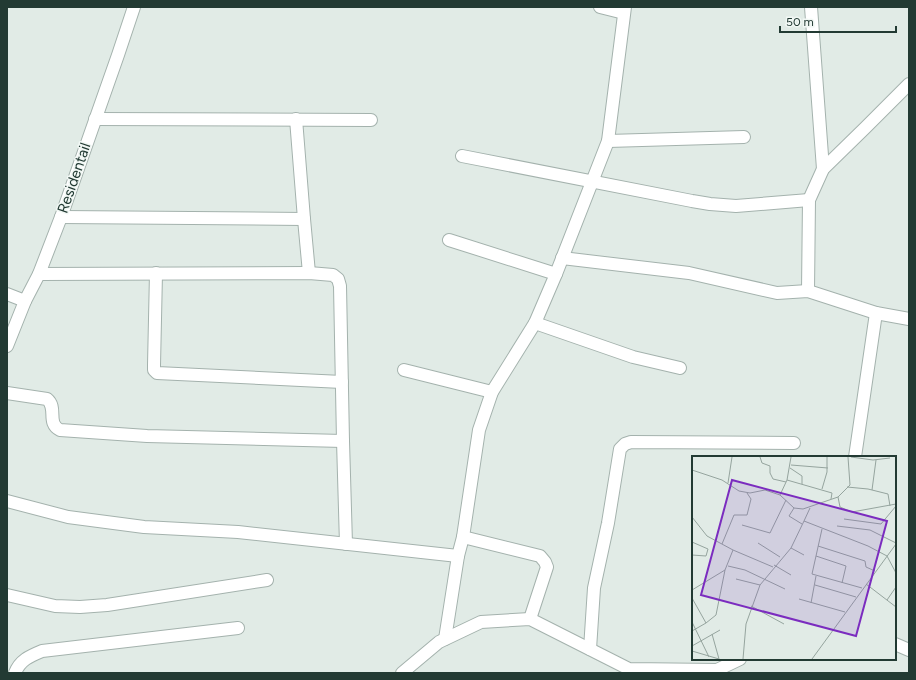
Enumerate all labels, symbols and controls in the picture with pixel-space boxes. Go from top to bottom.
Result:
scale bar [780,8,896,34]
text: 50 m [786,15,814,29]
street label: Residentail [54,140,94,216]
inset map [692,456,896,660]

